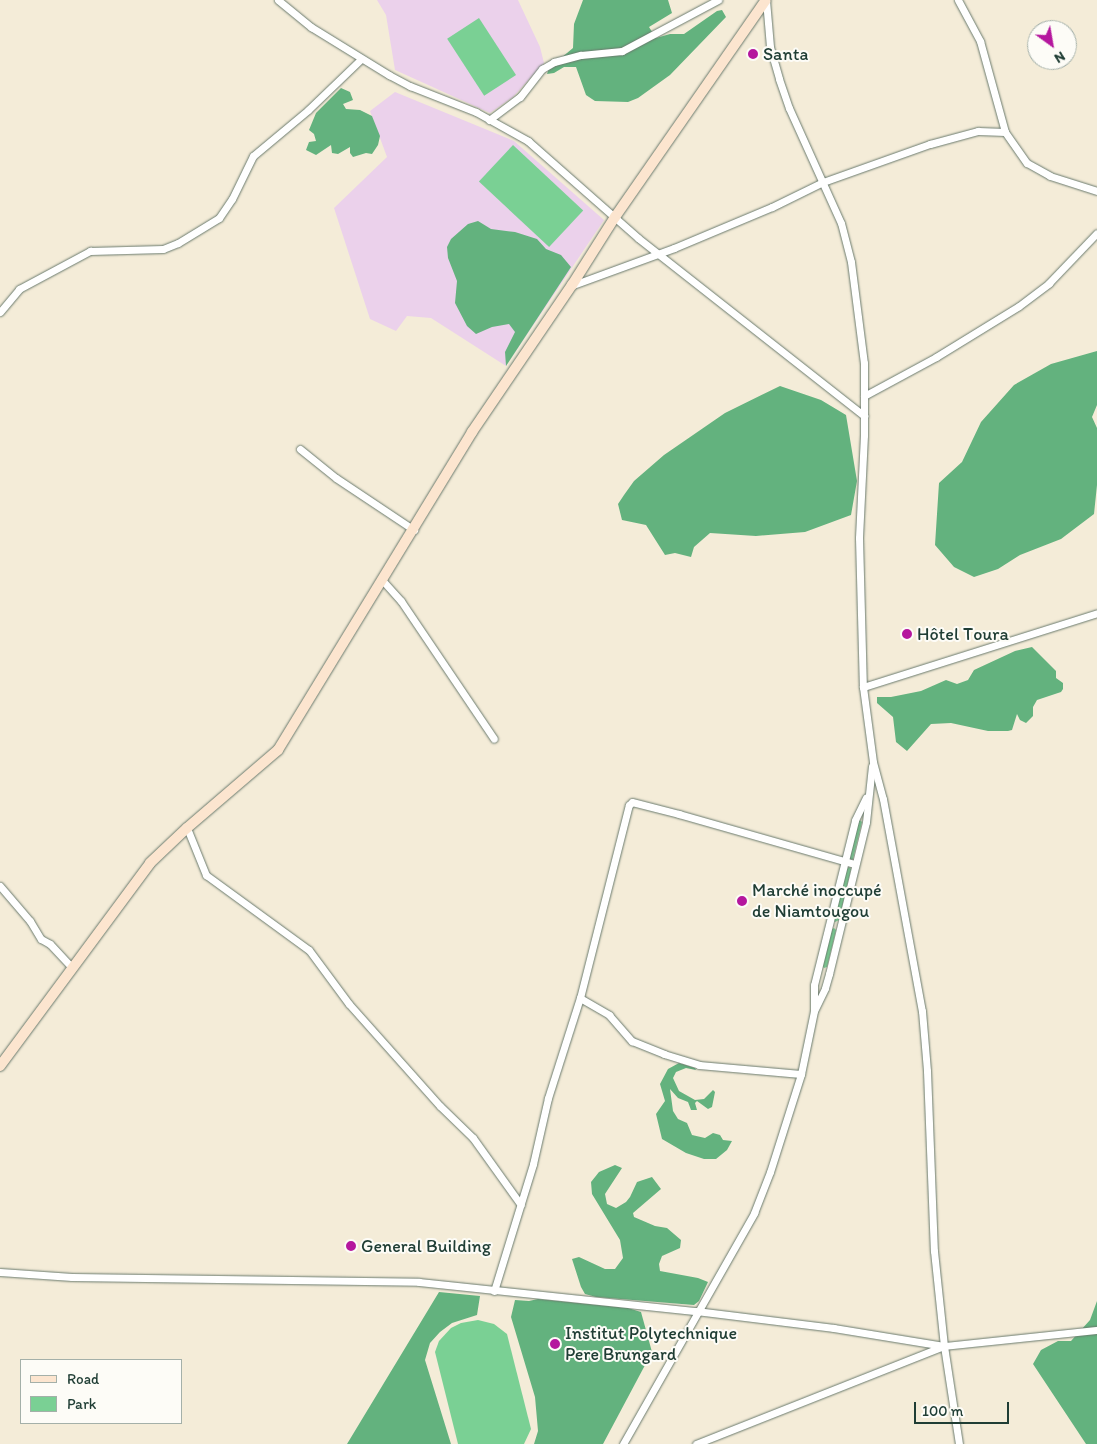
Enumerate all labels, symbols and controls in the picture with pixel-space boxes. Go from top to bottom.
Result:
north arrow [1027,20,1077,70]
place label: Santa [763,43,808,65]
marker: Santa [747,48,759,60]
text: N [1051,48,1068,67]
place label: Hôtel Toura [917,623,1007,645]
marker: Hôtel Toura [901,628,913,640]
place label: Marché inoccupé de Niamtougou [752,880,882,922]
marker: Marché inoccupé de Niamtougou [736,895,748,907]
place label: General Building [361,1235,491,1257]
marker: General Building [345,1240,357,1252]
place label: Institut Polytechnique Pere Brungard [565,1323,737,1366]
marker: Institut Polytechnique Pere Brungard [549,1338,561,1350]
legend [20,1359,182,1424]
text: Road [67,1370,99,1388]
scale bar [917,1392,1012,1424]
text: Park [67,1395,97,1413]
text: 100 m [922,1402,963,1420]

